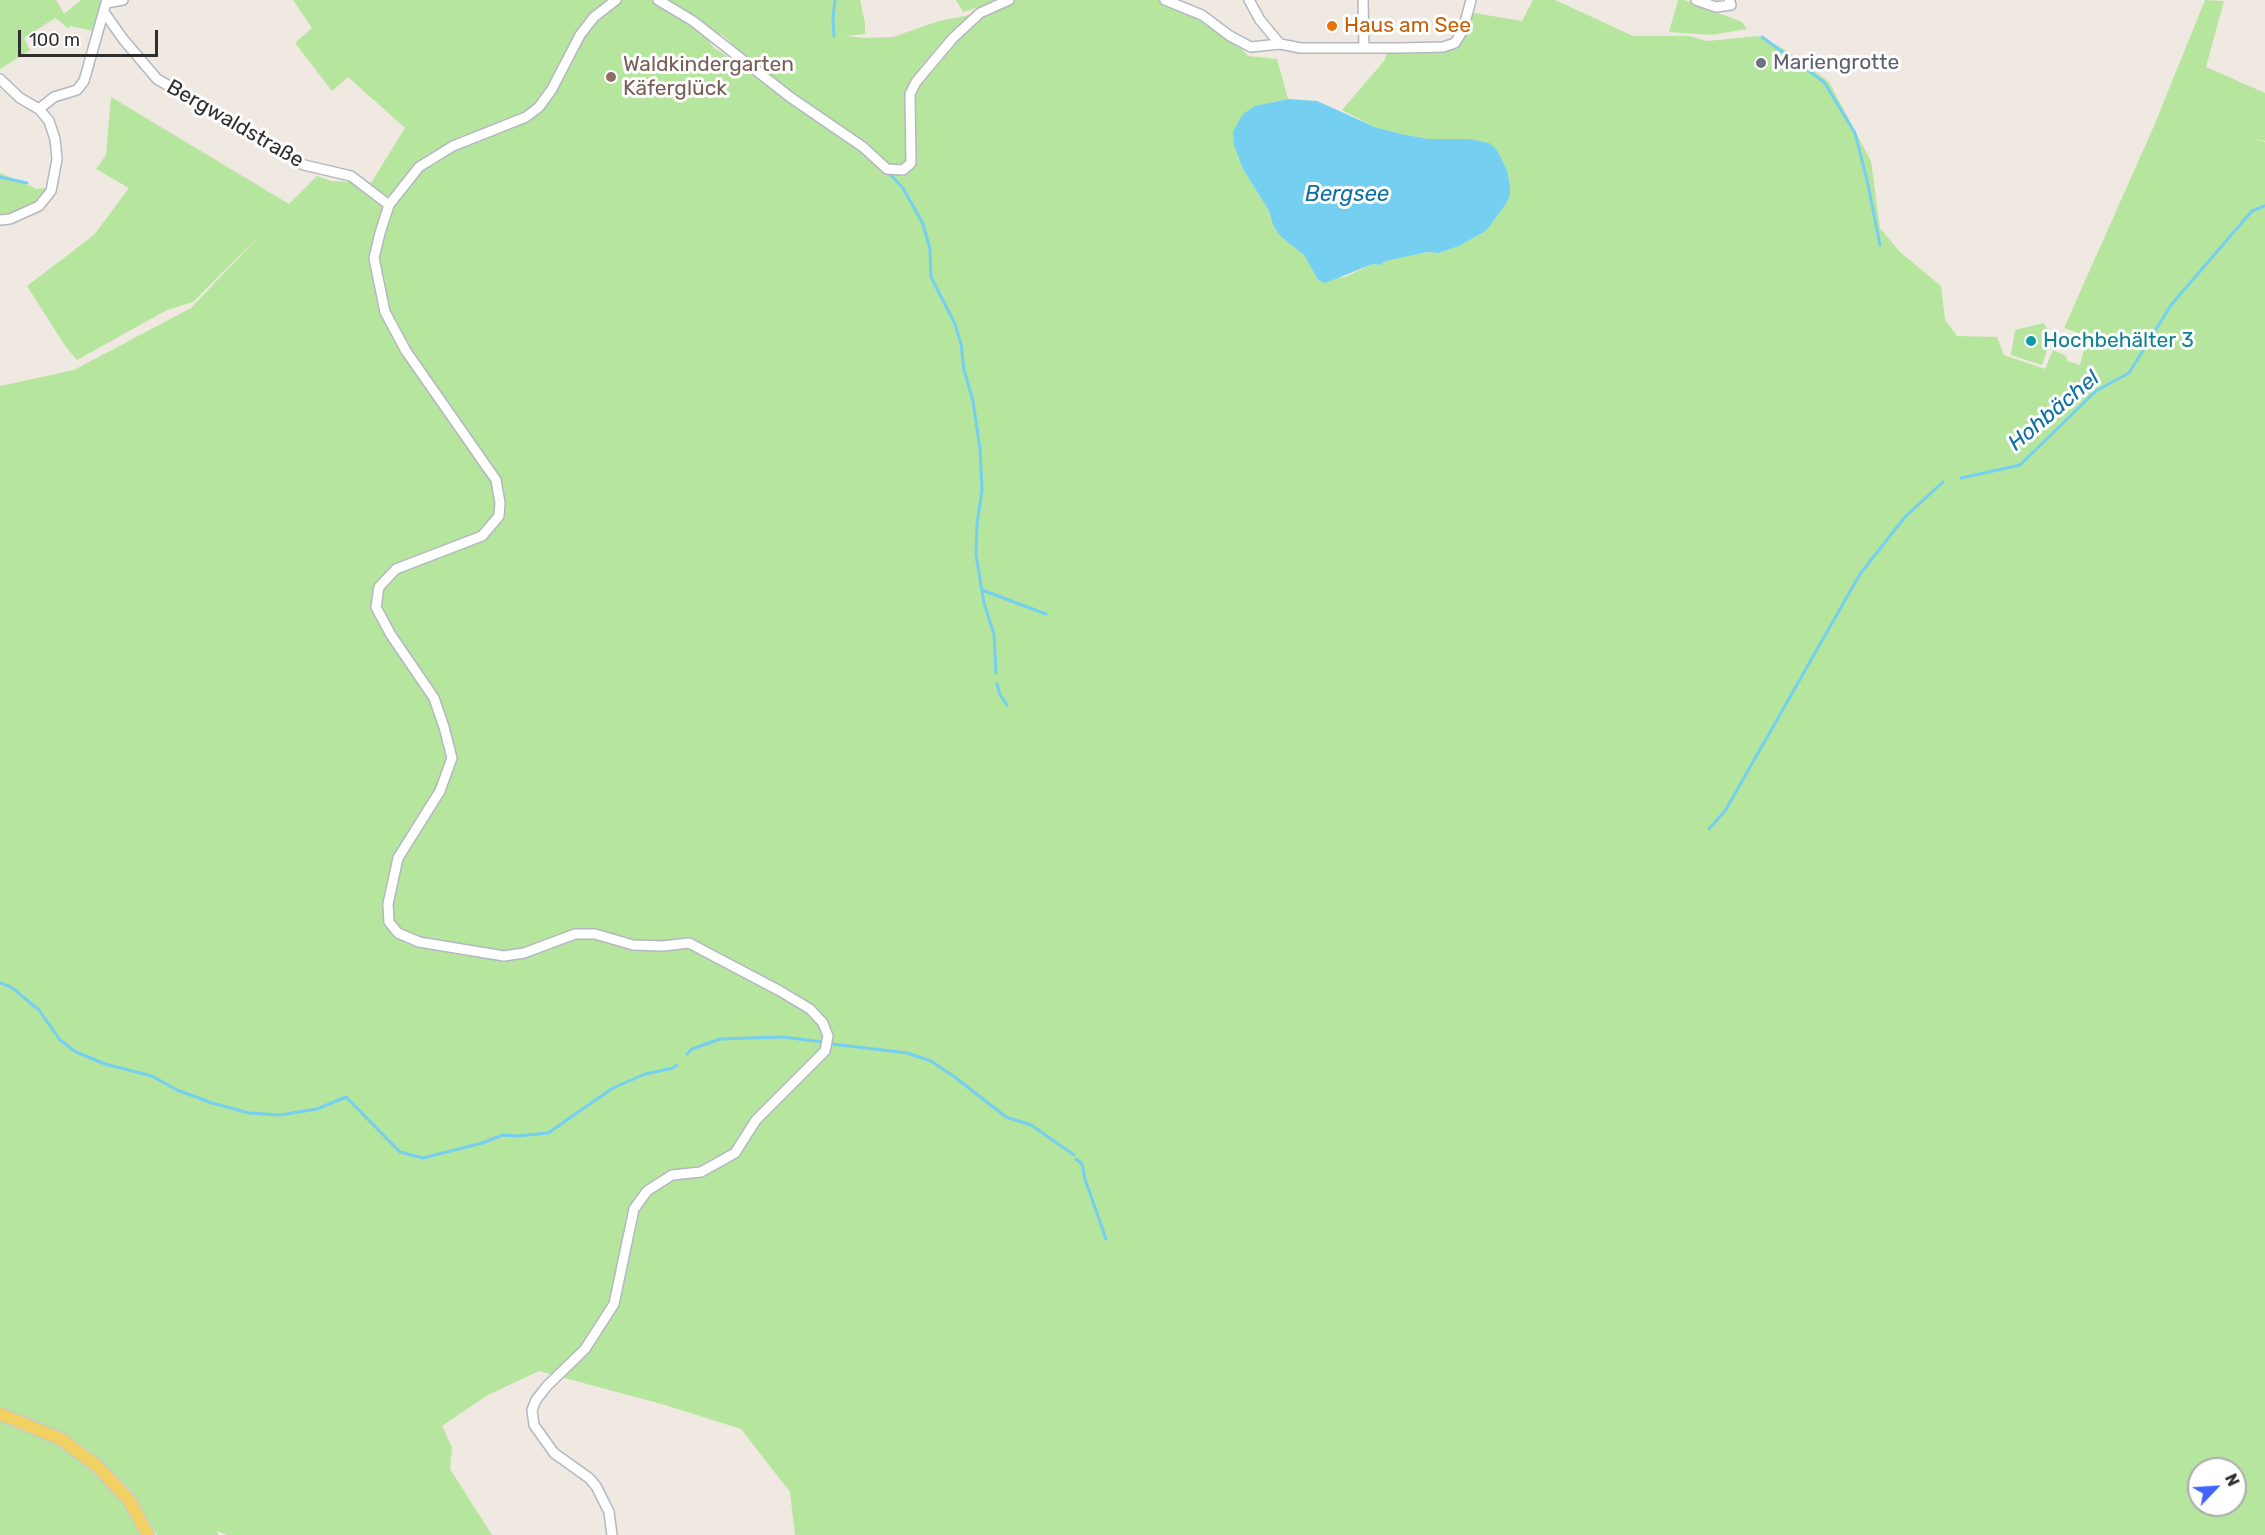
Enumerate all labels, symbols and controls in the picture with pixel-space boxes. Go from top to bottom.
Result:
place label: Haus am See [1344,13,1471,39]
scale bar [21,18,160,56]
marker: Haus am See [1325,19,1339,33]
text: 100 m [29,29,80,51]
place label: Mariengrotte [1773,50,1899,76]
place label: Waldkindergarten Käferglück [623,52,794,102]
marker: Mariengrotte [1754,56,1768,70]
marker: Waldkindergarten Käferglück [604,70,618,84]
street label: Bergwaldstraße [162,75,308,173]
water label: Bergsee [1305,182,1389,208]
place label: Hochbehälter 3 [2043,328,2194,354]
marker: Hochbehälter 3 [2024,334,2038,348]
water label: Hohbächel [2003,365,2105,457]
north arrow [2187,1457,2247,1517]
text: N [2221,1471,2243,1489]

